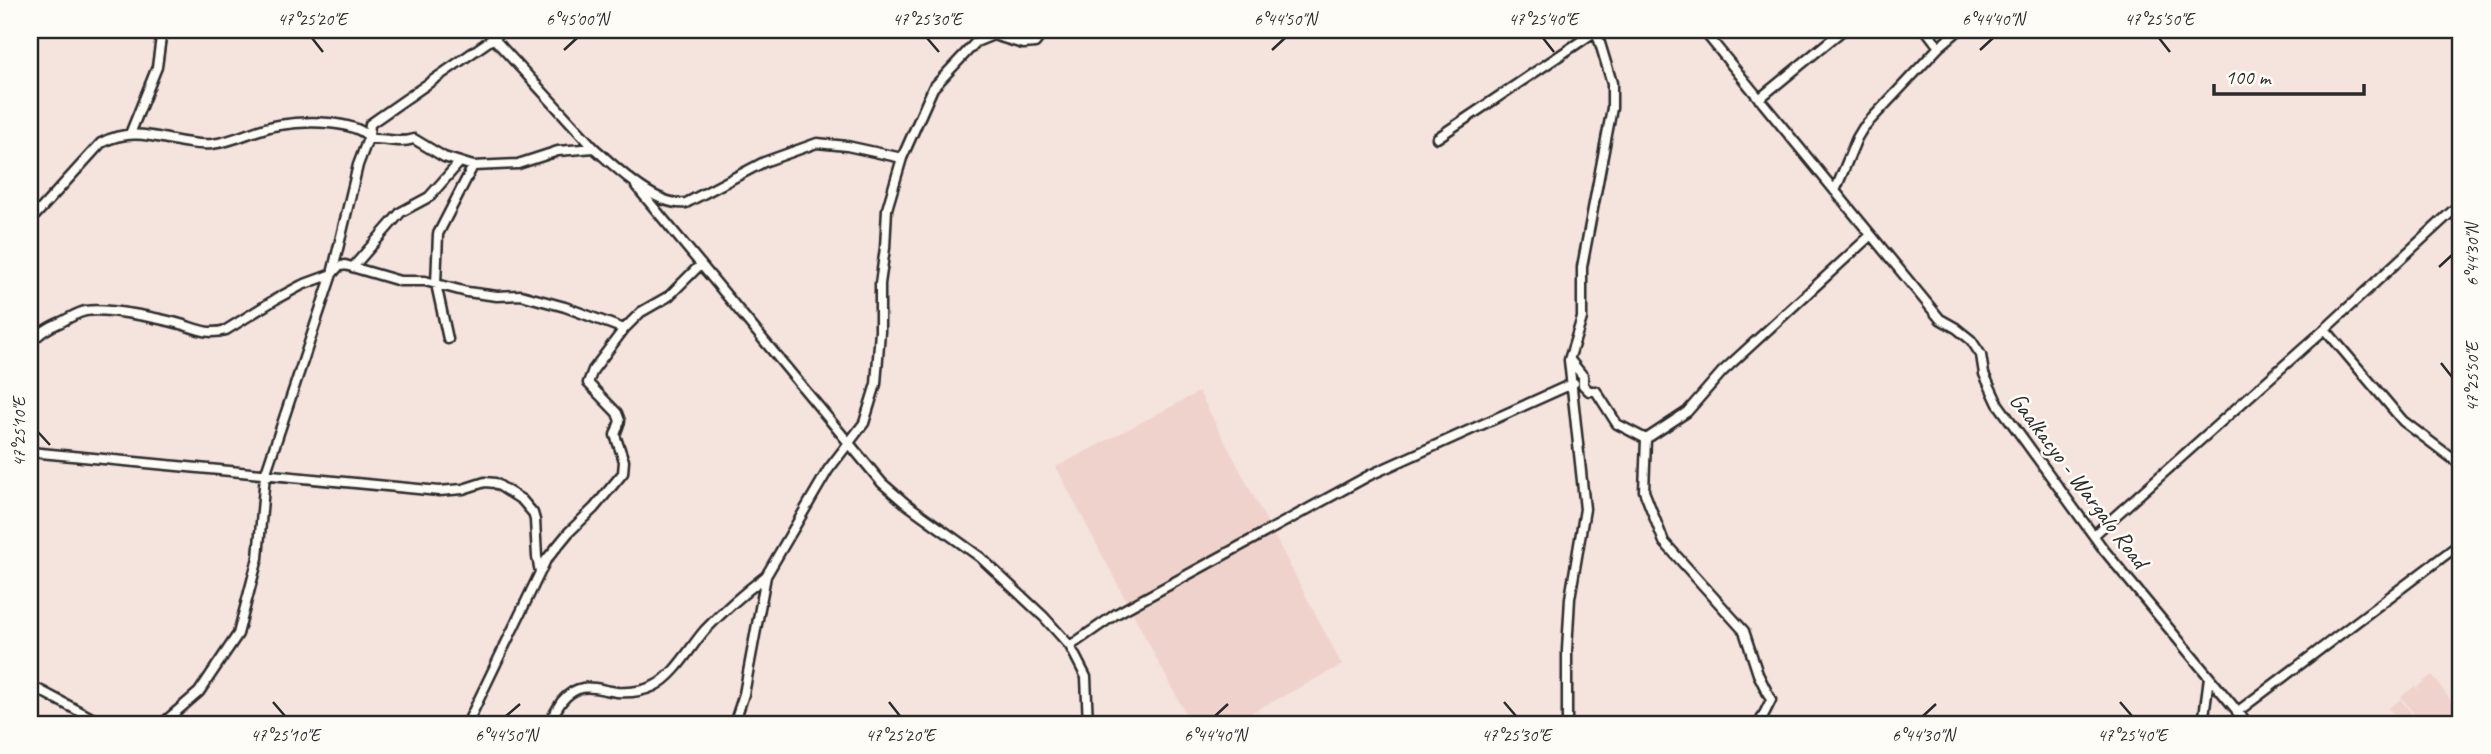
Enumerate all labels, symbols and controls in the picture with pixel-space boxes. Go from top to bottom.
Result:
text: 47°25'20"E [277,8,349,30]
text: 6°45'00"N [546,8,612,30]
text: 47°25'30"E [892,8,964,30]
text: 6°44'50"N [1254,8,1320,30]
text: 47°25'40"E [1508,8,1580,30]
text: 6°44'40"N [1962,8,2028,30]
text: 47°25'50"E [2124,8,2196,30]
scale bar [2214,52,2365,96]
text: 100 m [2225,64,2272,90]
text: 6°44'30"N [2461,220,2483,286]
text: 47°25'50"E [2461,340,2483,412]
street label: Gaalkacyo - Wargalo Road [2003,386,2157,577]
text: 47°25'10"E [8,395,30,467]
text: 47°25'10"E [250,724,322,746]
text: 6°44'50"N [475,724,541,746]
text: 47°25'20"E [865,724,937,746]
text: 6°44'40"N [1184,724,1250,746]
text: 47°25'30"E [1481,724,1553,746]
text: 6°44'30"N [1892,724,1958,746]
text: 47°25'40"E [2097,724,2169,746]

